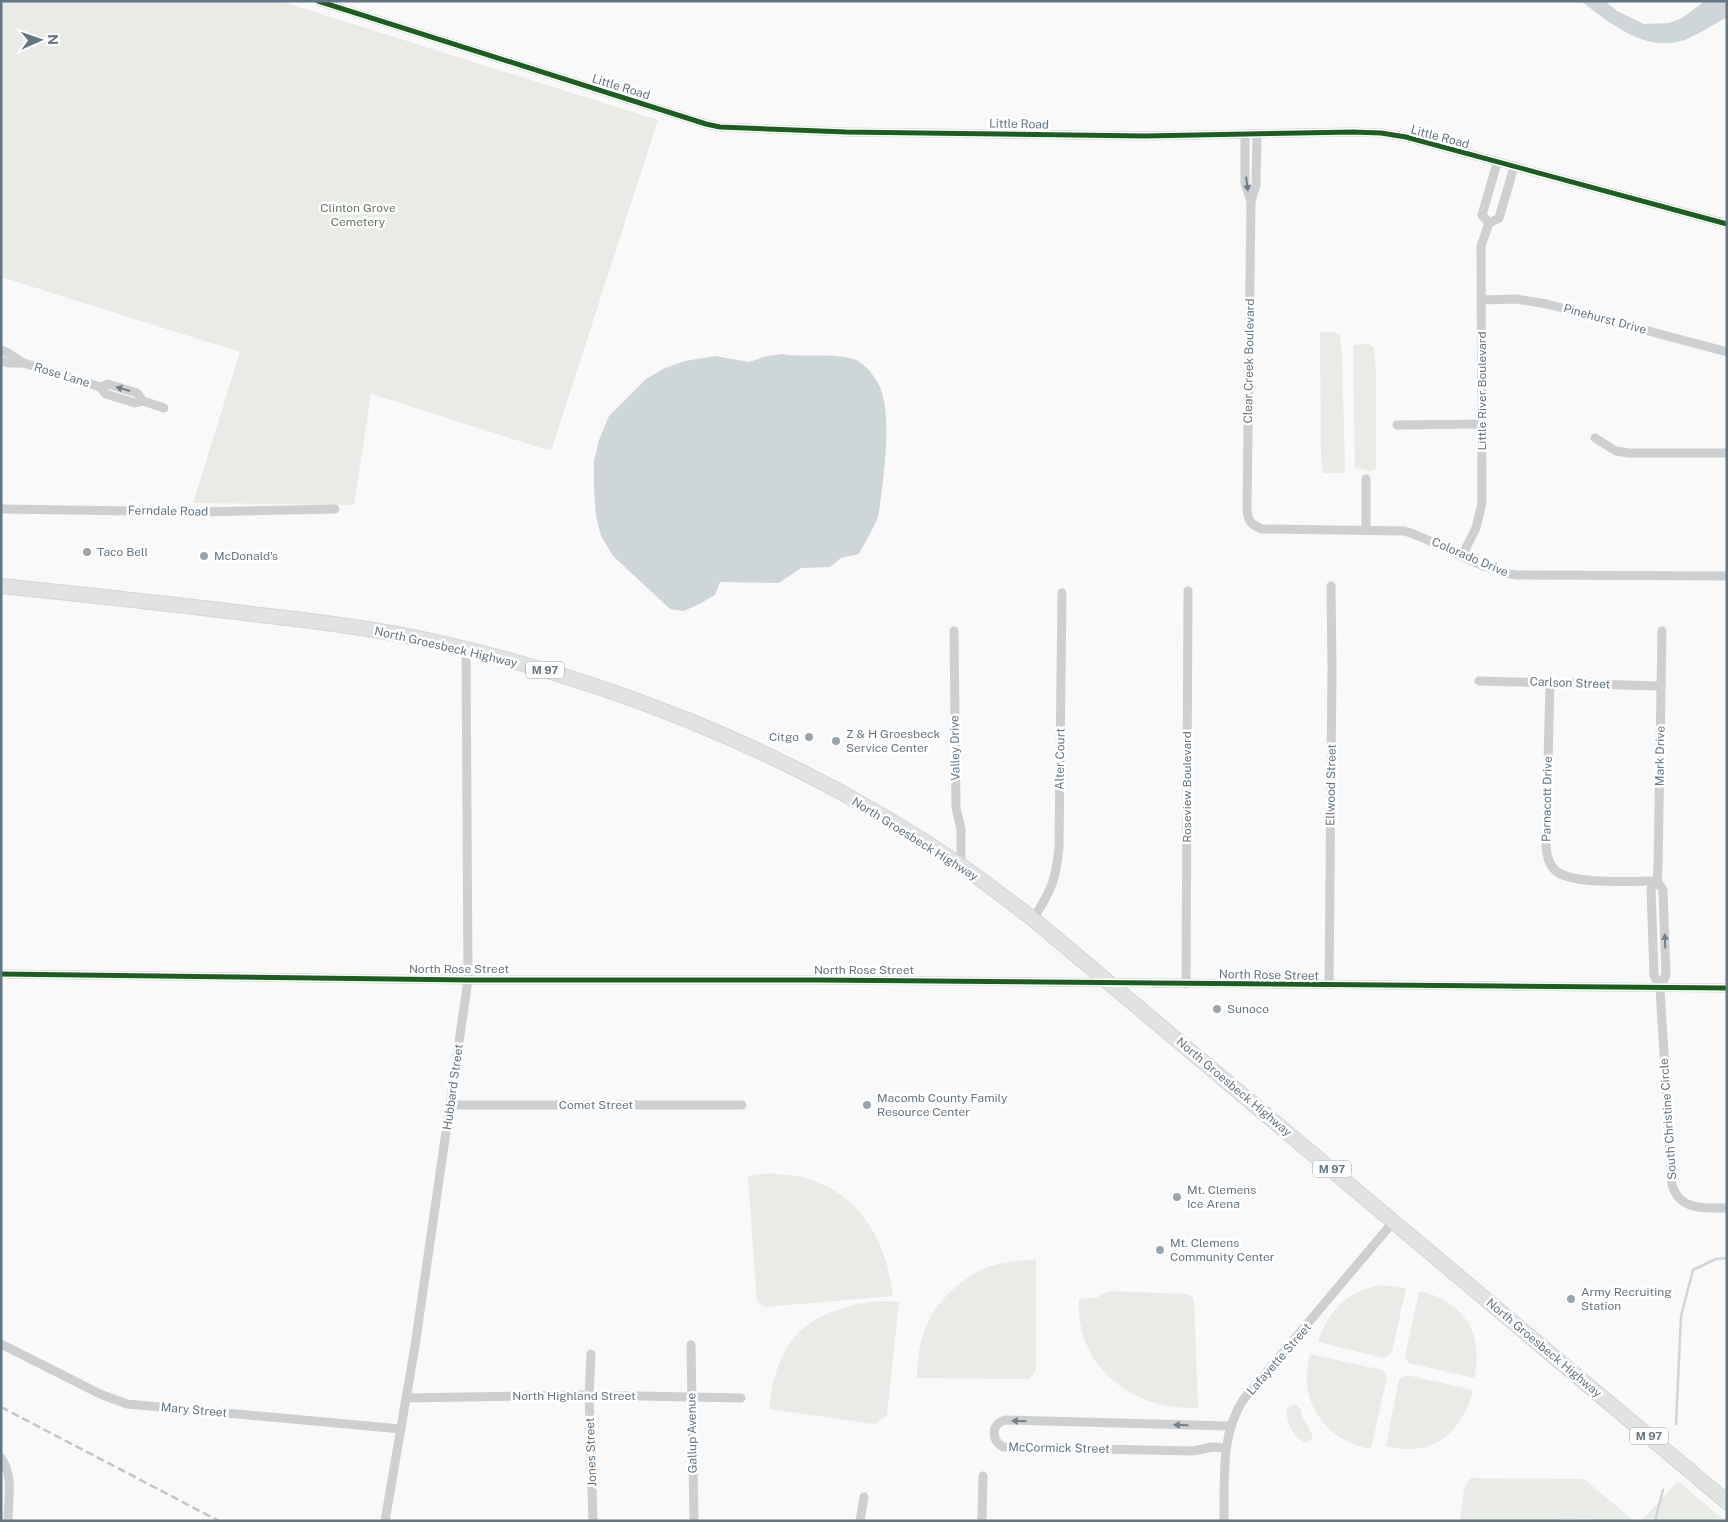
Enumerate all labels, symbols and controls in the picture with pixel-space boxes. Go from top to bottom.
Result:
north arrow [15,15,65,65]
text: N [45,34,61,45]
street label: Little Road [590,72,652,102]
street label: Little Road [989,116,1049,132]
street label: Little Road [1409,122,1471,152]
one-way arrow [1243,176,1251,192]
park label: Clinton Grove Cemetery [320,201,396,229]
street label: Clear Creek Boulevard [1241,298,1257,424]
street label: Pinehurst Drive [1562,301,1648,337]
street label: Little River Boulevard [1475,331,1489,451]
street label: Rose Lane [32,360,92,390]
one-way arrow [116,384,131,392]
street label: Ferndale Road [128,503,208,519]
street label: Colorado Drive [1430,535,1511,579]
place label: Taco Bell [97,545,148,559]
marker: Taco Bell [81,546,93,558]
place label: McDonald's [214,549,278,563]
marker: McDonald's [198,550,210,562]
street label: North Groesbeck Highway [373,624,519,670]
road number: M 97 [526,662,564,678]
street label: Carlson Street [1529,675,1611,691]
street label: Valley Drive [947,715,963,781]
street label: Mark Drive [1652,726,1668,786]
place label: Z & H Groesbeck Service Center [846,727,940,755]
street label: Alter Court [1052,728,1068,790]
place label: Citgo [769,730,799,744]
marker: Citgo [803,731,815,743]
street label: Roseview Boulevard [1180,731,1194,843]
marker: Z & H Groesbeck Service Center [830,735,842,747]
street label: Ellwood Street [1323,744,1339,826]
street label: Parnacott Drive [1539,756,1555,842]
street label: North Groesbeck Highway [849,794,981,884]
one-way arrow [1661,932,1669,948]
street label: North Rose Street [409,962,509,976]
street label: North Rose Street [814,963,914,977]
street label: North Rose Street [1219,967,1320,983]
place label: Sunoco [1227,1002,1269,1016]
marker: Sunoco [1211,1003,1223,1015]
street label: North Groesbeck Highway [1173,1035,1295,1140]
street label: Hubbard Street [440,1043,466,1131]
street label: South Christine Circle [1657,1058,1679,1180]
place label: Macomb County Family Resource Center [877,1091,1008,1119]
street label: Comet Street [559,1098,634,1112]
marker: Macomb County Family Resource Center [861,1099,873,1111]
road number: M 97 [1313,1160,1351,1178]
place label: Mt. Clemens Ice Arena [1187,1183,1256,1211]
marker: Mt. Clemens Ice Arena [1171,1191,1183,1203]
place label: Mt. Clemens Community Center [1170,1236,1275,1264]
marker: Mt. Clemens Community Center [1154,1244,1166,1256]
place label: Army Recruiting Station [1581,1285,1672,1313]
marker: Army Recruiting Station [1565,1293,1577,1305]
street label: North Groesbeck Highway [1483,1296,1605,1401]
street label: Lafayette Street [1244,1320,1314,1398]
street label: North Highland Street [512,1389,636,1403]
street label: Gallup Avenue [684,1392,700,1473]
street label: Mary Street [160,1400,228,1420]
street label: Jones Street [583,1417,599,1487]
one-way arrow [1011,1417,1027,1425]
one-way arrow [1173,1420,1189,1428]
road number: M 97 [1630,1428,1668,1444]
street label: McCormick Street [1008,1440,1110,1456]

